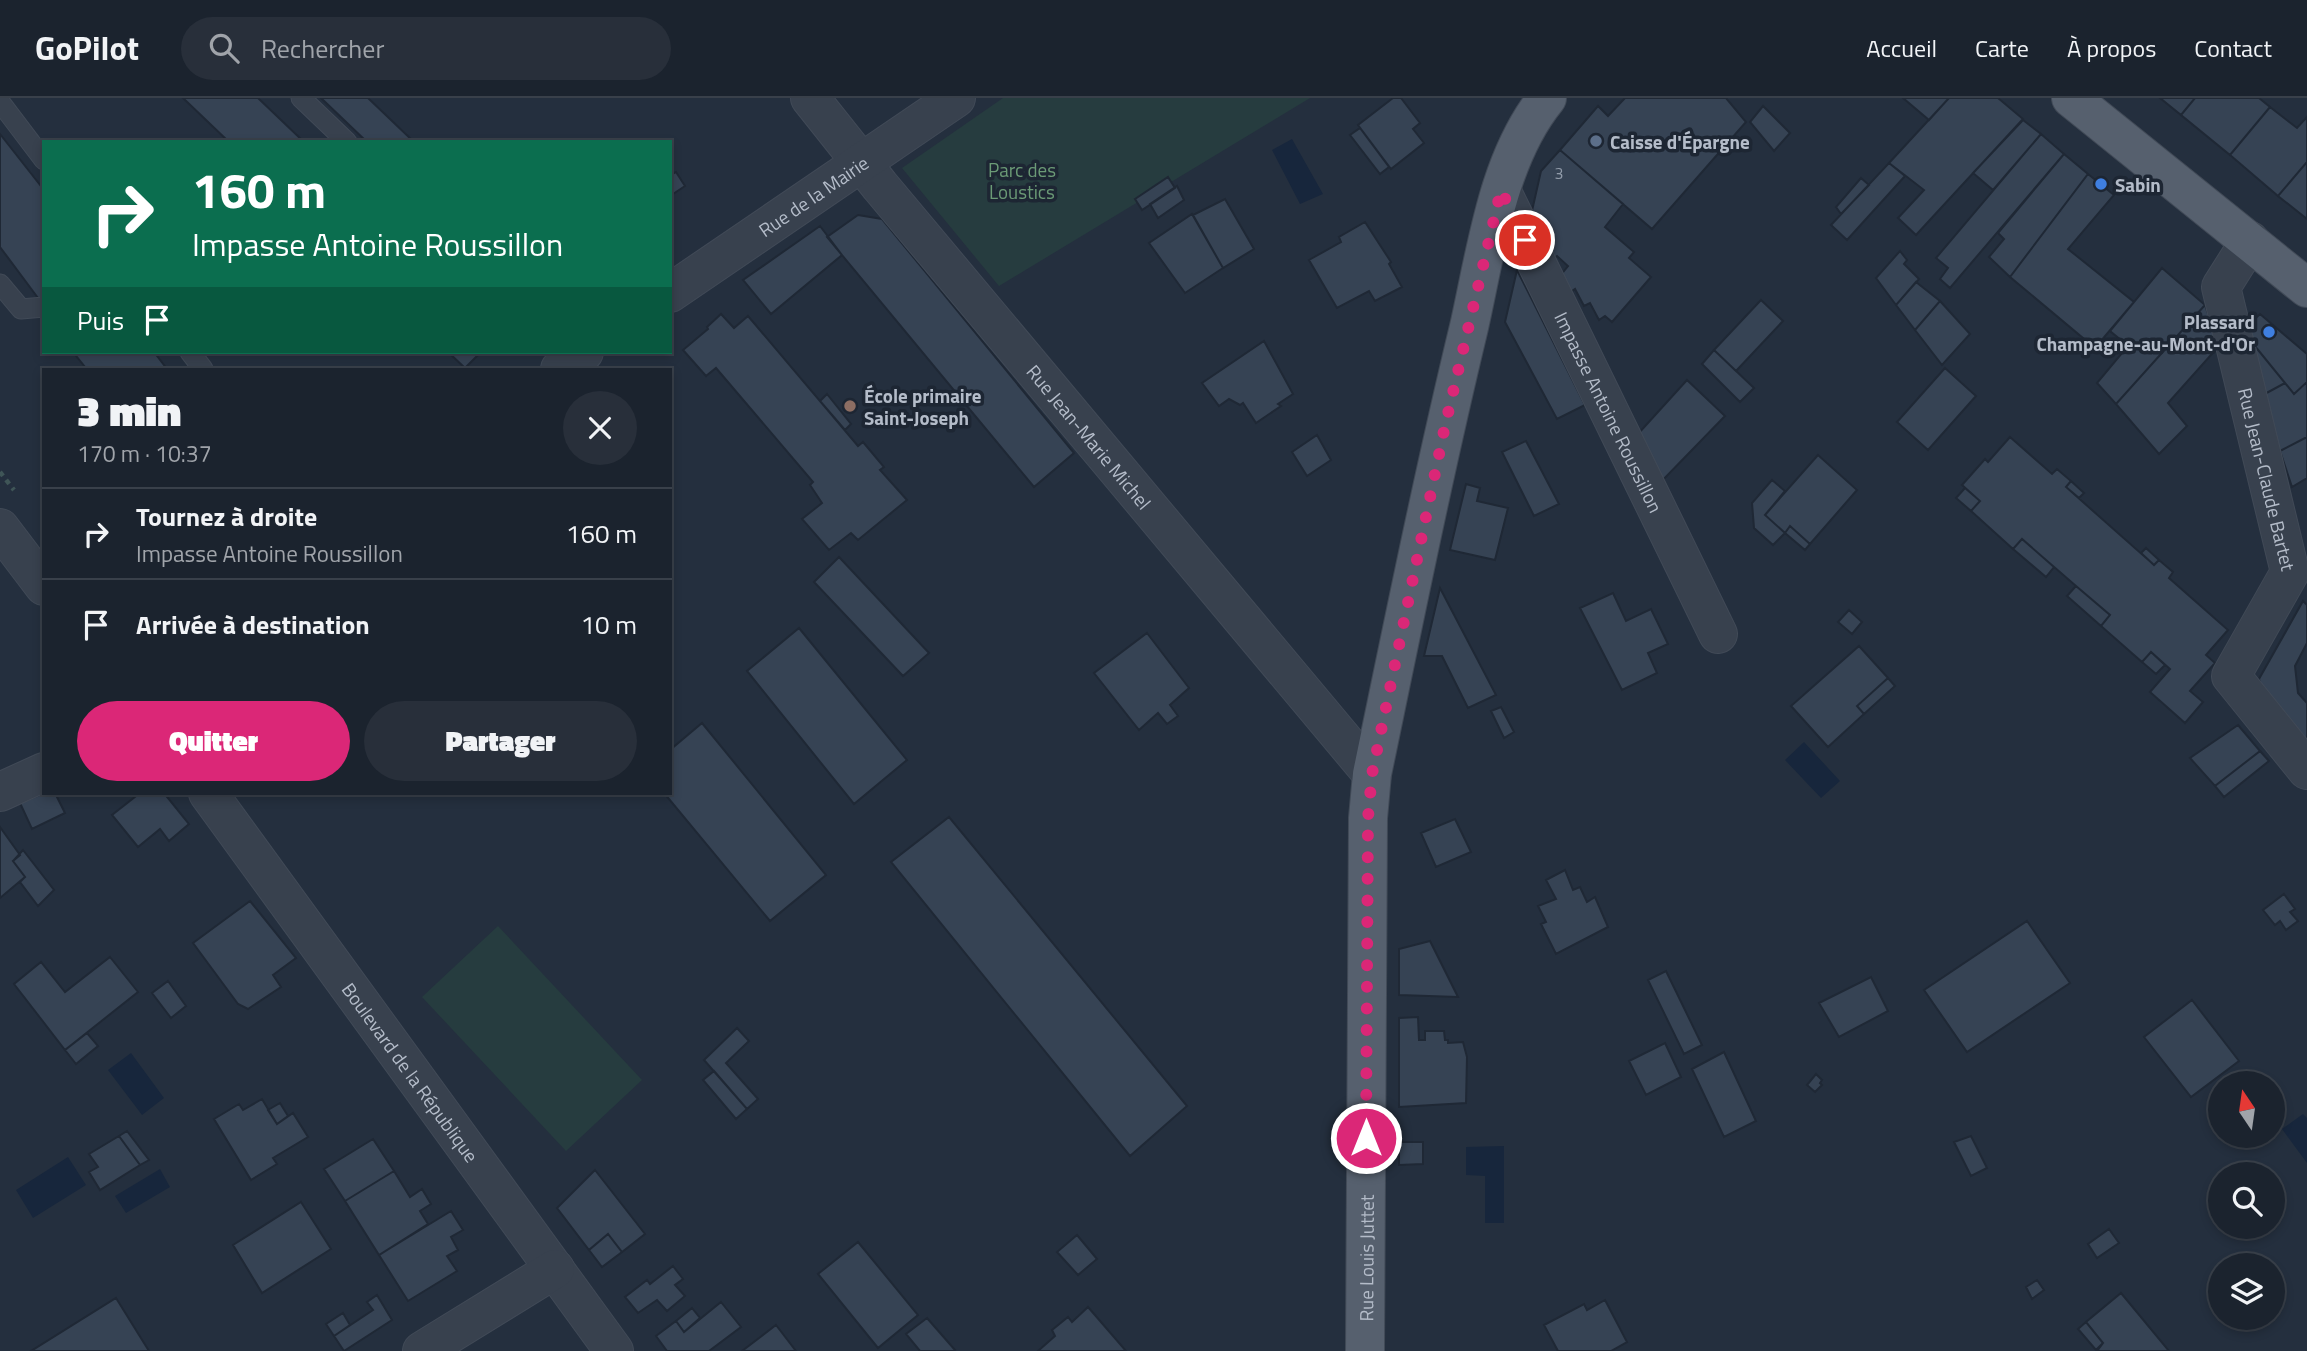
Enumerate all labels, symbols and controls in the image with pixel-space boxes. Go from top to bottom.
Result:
search box [181,17,671,80]
text: GoPilot [35,23,139,73]
icon: search [205,29,243,67]
text: Rechercher [261,29,384,68]
text: Accueil [1866,30,1937,66]
text: Carte [1975,30,2029,66]
text: À propos [2067,30,2156,66]
text: Contact [2194,30,2272,66]
place label: Caisse d'Épargne [1610,127,1750,156]
marker: Caisse d'Épargne [1588,133,1604,149]
street label: Rue de la Mairie [752,148,874,243]
text: 160 m [192,152,326,227]
park label: Parc des Loustics [988,155,1056,206]
house number: 3 [1555,161,1563,185]
icon: right [77,168,168,259]
place label: Sabin [2115,170,2161,199]
marker: Sabin [2093,176,2109,192]
pin [1495,210,1555,270]
text: Impasse Antoine Roussillon [192,220,563,268]
icon: arrive [1506,221,1544,259]
text: Puis [77,301,124,340]
icon: arrive [138,301,176,339]
street label: Impasse Antoine Roussillon [1548,306,1671,517]
place label: Plassard Champagne-au-Mont-d'Or [2037,307,2255,358]
marker: Plassard Champagne-au-Mont-d'Or [2261,324,2277,340]
street label: Rue Jean-Marie Michel [1020,358,1159,515]
text: 3 min [77,378,181,442]
place label: École primaire Saint-Joseph [864,381,982,432]
street label: Rue Jean-Claude Bartet [2231,385,2304,574]
button: close [563,391,637,465]
marker: École primaire Saint-Joseph [842,398,858,414]
text: 170 m · 10:37 [77,436,212,471]
text: Tournez à droite [136,497,317,536]
text: 160 m [566,514,637,553]
icon: right [77,515,115,553]
text: Impasse Antoine Roussillon [136,536,403,571]
text: Arrivée à destination [136,605,370,644]
text: 10 m [580,605,637,644]
icon: arrive [77,606,115,644]
button: Quitter [77,701,350,781]
button: Partager [364,701,637,781]
street label: Boulevard de la République [336,976,486,1168]
north arrow [2208,1071,2286,1148]
map controls [2208,1071,2285,1330]
position arrow [1329,1101,1403,1175]
button: search [2208,1162,2285,1239]
street label: Rue Louis Juttet [1351,1194,1380,1322]
button: layers [2208,1253,2285,1330]

